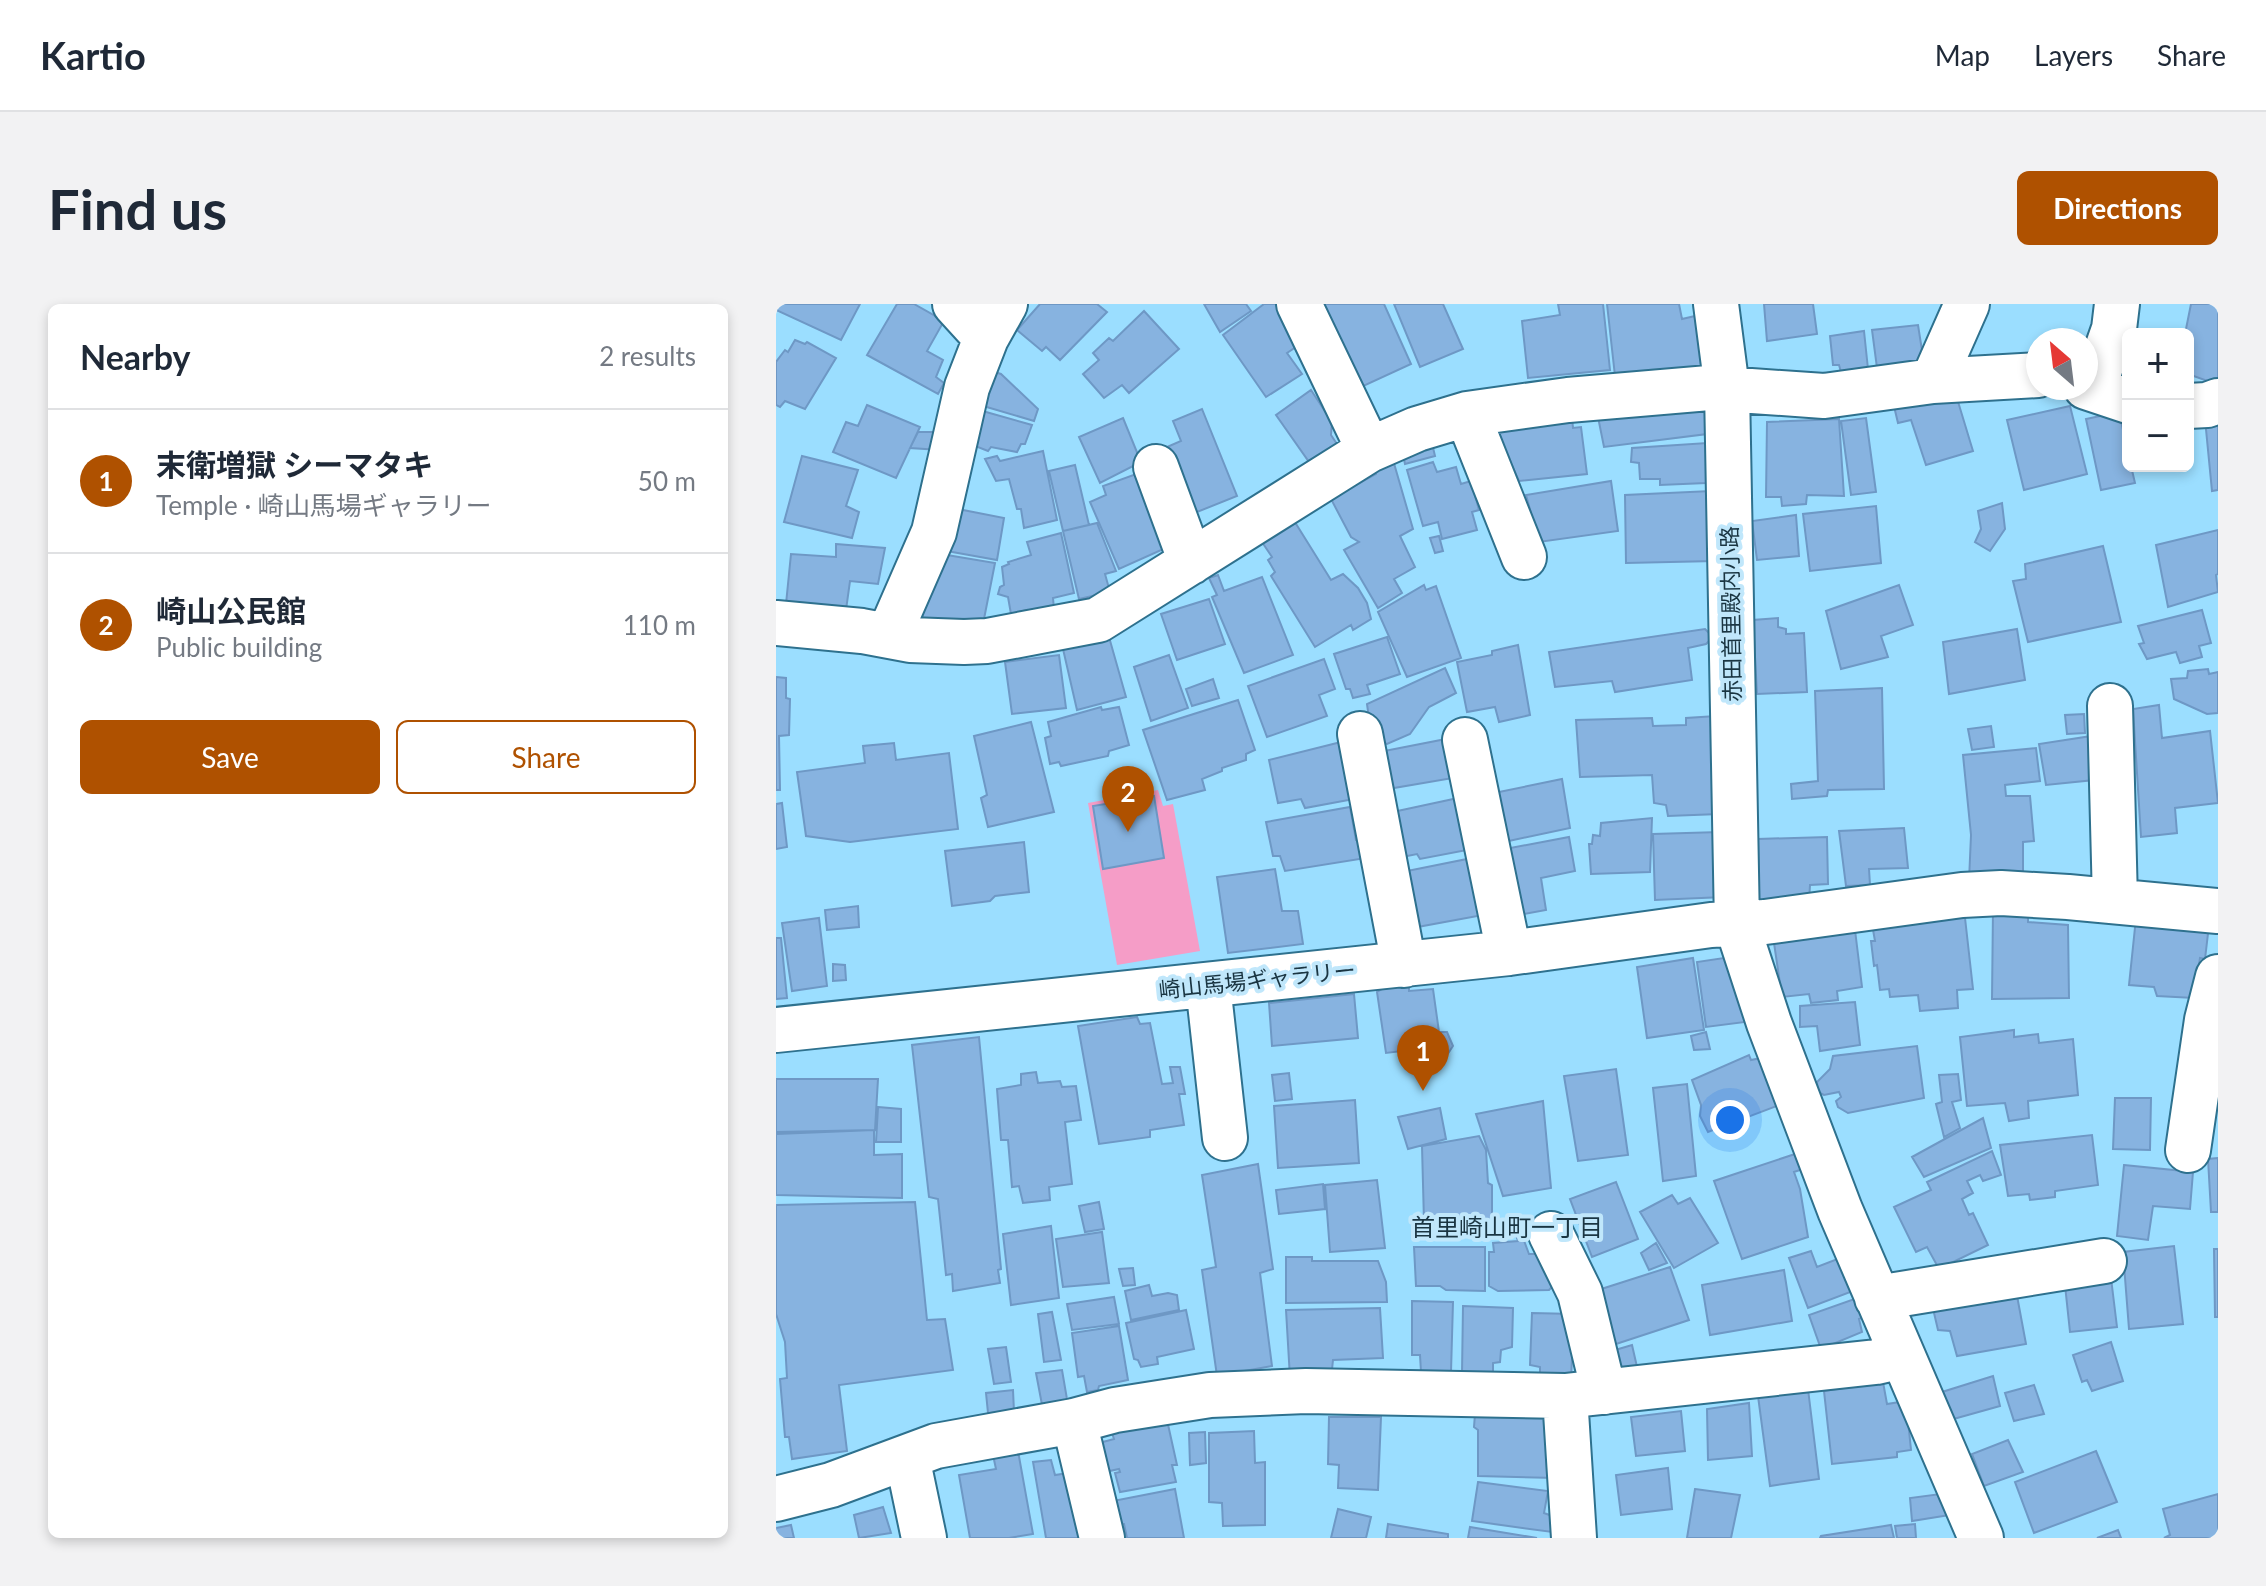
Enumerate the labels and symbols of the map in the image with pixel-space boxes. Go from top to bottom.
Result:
north arrow [2026,328,2098,400]
street label: 赤田首里殿内小路 [1715,526,1746,702]
pin: 2 [1102,766,1154,832]
street label: 崎山馬場ギャラリー [1157,956,1357,1003]
pin: 1 [1397,1025,1449,1091]
your location [1710,1100,1750,1140]
district label: 首里崎山町一丁目 [1411,1212,1603,1241]

